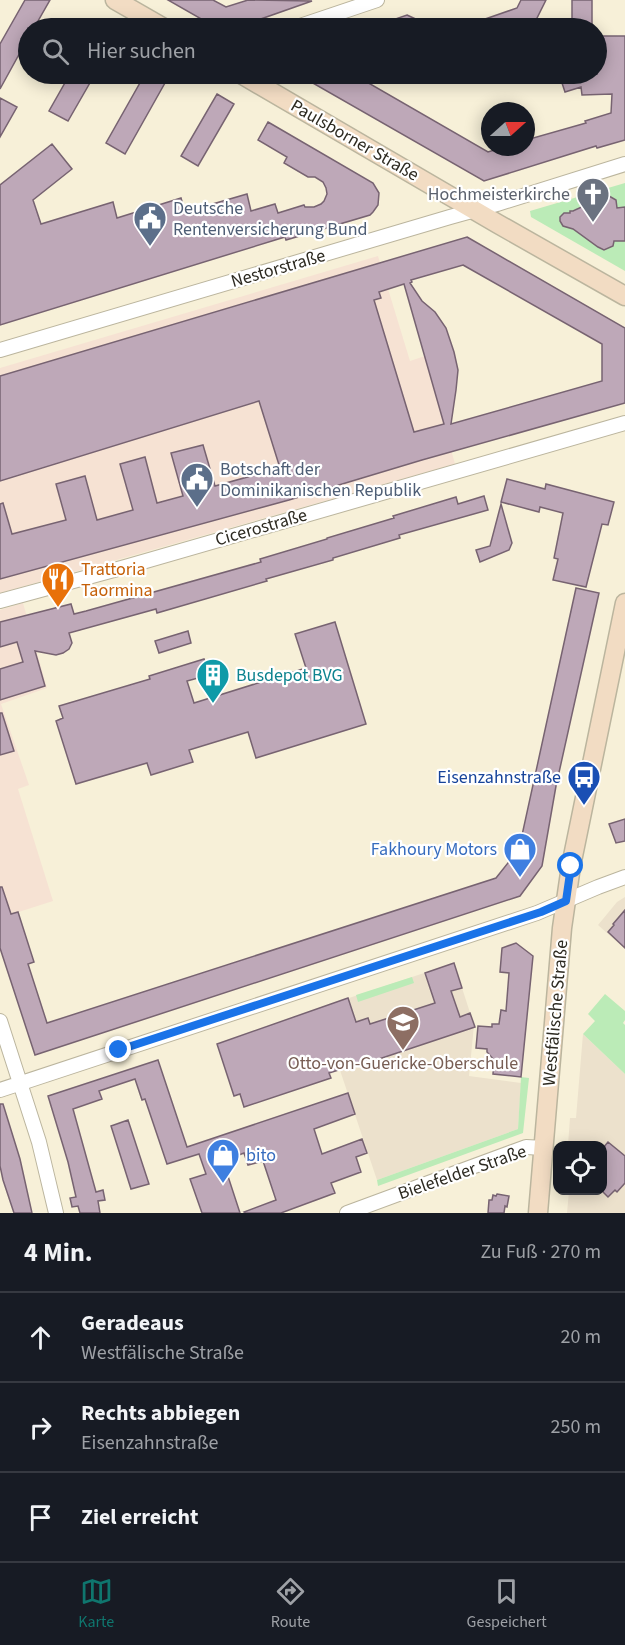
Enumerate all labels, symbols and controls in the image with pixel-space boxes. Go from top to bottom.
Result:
search box [18,18,607,84]
icon: search [39,35,72,68]
text: Hier suchen [87,35,196,67]
street label: Paulsborner Straße [286,93,424,187]
north arrow [481,102,535,156]
church icon: Hochmeisterkirche [575,176,611,223]
place label: Hochmeisterkirche [428,182,570,207]
place label: Deutsche Rentenversicherung Bund [173,196,368,242]
public building icon: Deutsche Rentenversicherung Bund [132,200,168,247]
street label: Nestorstraße [228,243,328,294]
place label: Botschaft der Dominikanischen Republik [220,457,421,503]
public building icon: Botschaft der Dominikanischen Republik [179,461,215,508]
street label: Cicerostraße [212,502,310,553]
place label: Trattoria Taormina [81,557,153,603]
restaurant icon: Trattoria Taormina [40,561,76,608]
building icon: Busdepot BVG [195,657,231,704]
place label: Busdepot BVG [236,663,343,688]
bus stop icon: Eisenzahnstraße [566,759,602,806]
place label: Eisenzahnstraße [437,765,561,790]
shop icon: Fakhoury Motors [502,831,538,878]
place label: Fakhoury Motors [371,837,497,862]
route start [557,852,583,878]
street label: Westfälische Straße [537,939,574,1087]
school or university icon: Otto-von-Guericke-Oberschule [385,1004,421,1051]
route end [105,1036,131,1062]
place label: Otto-von-Guericke-Oberschule [288,1051,518,1076]
shop icon: bito [205,1137,241,1184]
street label: Bielefelder Straße [395,1139,530,1206]
map controls [553,1141,607,1195]
button: locate [553,1141,607,1195]
place label: bito [246,1143,276,1168]
text: 4 Min. [24,1234,93,1271]
text: Zu Fuß · 270 m [480,1238,601,1266]
text: Geradeaus [81,1307,184,1339]
icon: ahead [24,1321,57,1354]
text: 20 m [561,1323,601,1351]
text: Westfälische Straße [81,1339,244,1367]
text: Rechts abbiegen [81,1397,240,1429]
icon: right [24,1411,57,1444]
text: 250 m [551,1413,601,1441]
text: Eisenzahnstraße [81,1429,218,1457]
icon: arrive [24,1501,57,1534]
text: Ziel erreicht [81,1501,199,1533]
tab: Karte [78,1575,114,1633]
tab: Route [271,1575,310,1633]
tab: Gespeichert [467,1575,547,1633]

